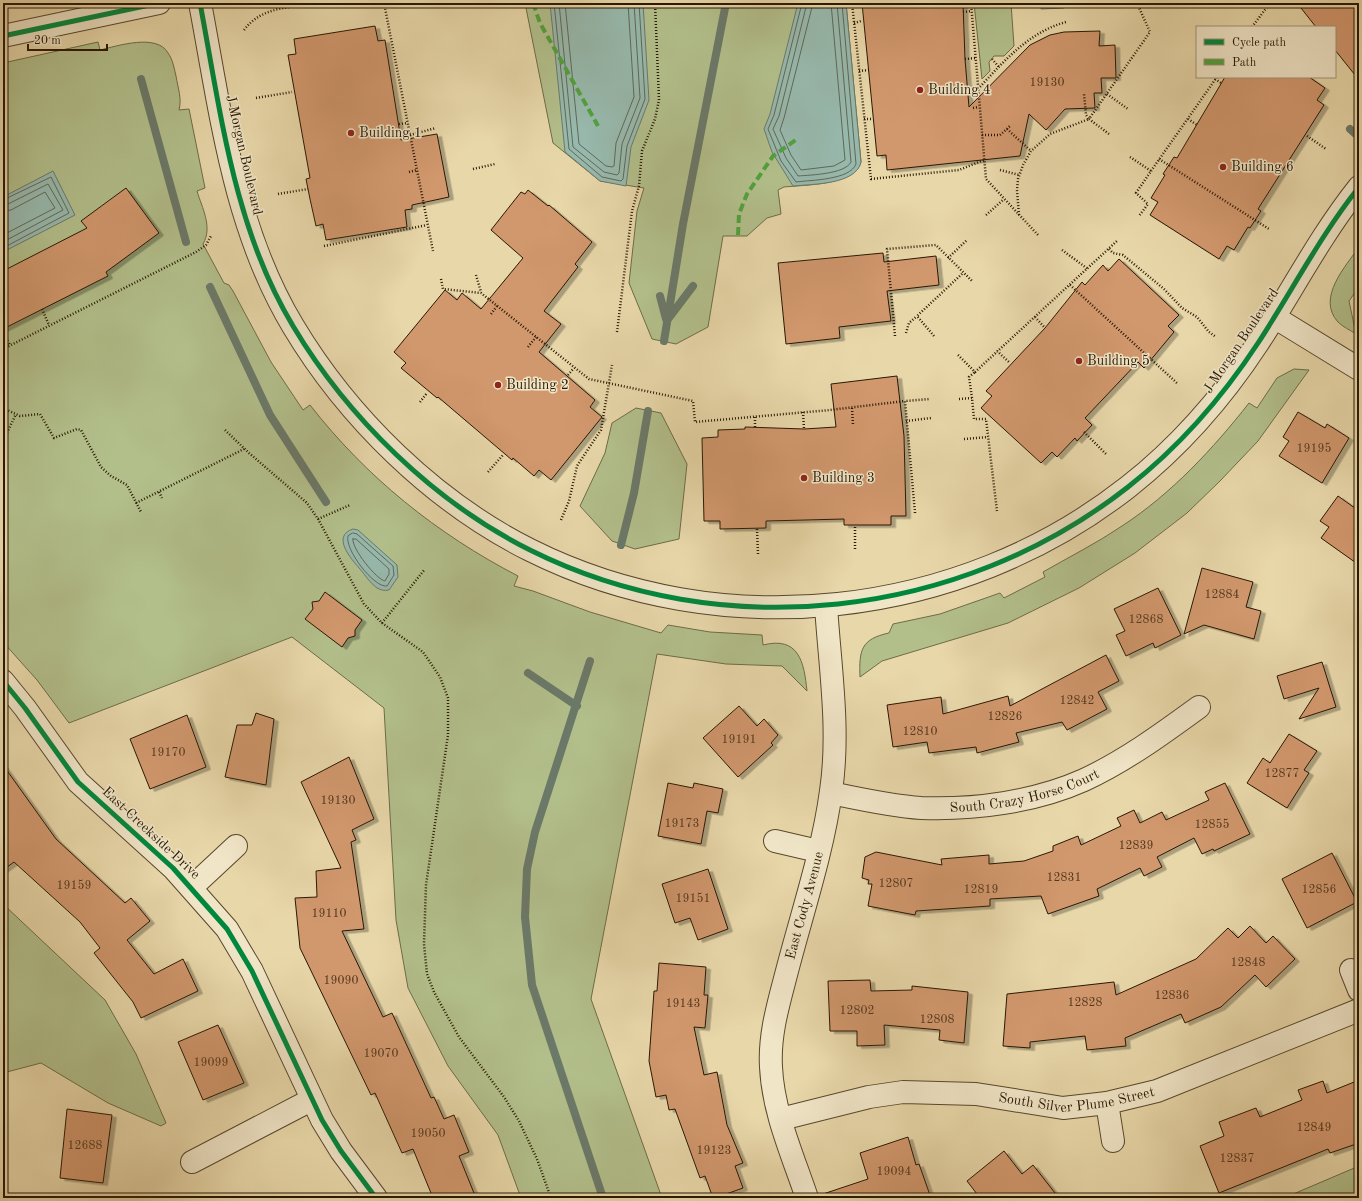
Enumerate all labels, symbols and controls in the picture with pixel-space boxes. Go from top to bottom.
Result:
scale bar [28,26,107,52]
legend [1196,26,1336,78]
text: 20 m [34,35,61,47]
text: Cycle path [1232,37,1287,49]
text: Path [1232,57,1257,69]
house number: 19130 [1030,77,1064,89]
place label: Building 4 [928,83,991,97]
marker: Building 4 [915,85,925,95]
street label: J Morgan Boulevard [223,93,265,217]
place label: Building 1 [359,126,422,140]
marker: Building 1 [346,128,356,138]
place label: Building 6 [1231,160,1294,174]
marker: Building 6 [1218,162,1228,172]
street label: J Morgan Boulevard [1201,286,1281,396]
place label: Building 5 [1087,354,1150,368]
marker: Building 5 [1074,356,1084,366]
place label: Building 2 [506,378,569,392]
marker: Building 2 [493,380,503,390]
house number: 19195 [1297,442,1331,455]
place label: Building 3 [812,471,875,485]
marker: Building 3 [799,473,809,483]
house number: 12884 [1205,589,1239,601]
house number: 12868 [1129,614,1163,626]
house number: 12842 [1060,695,1094,707]
house number: 12826 [988,711,1022,723]
house number: 12810 [903,726,937,738]
house number: 19191 [722,734,756,746]
house number: 19170 [151,747,185,759]
street label: South Crazy Horse Court [949,767,1102,815]
house number: 12877 [1265,768,1299,780]
street label: East Creekside Drive [99,784,203,882]
house number: 19130 [321,795,355,807]
house number: 19173 [665,818,699,830]
house number: 12855 [1195,818,1229,831]
house number: 12839 [1119,840,1153,852]
street label: East Cody Avenue [783,850,826,961]
house number: 12831 [1047,872,1081,884]
house number: 12807 [879,878,913,890]
house number: 19159 [57,879,91,892]
house number: 12856 [1302,883,1336,896]
house number: 12819 [964,884,998,896]
house number: 19151 [676,892,710,905]
house number: 19110 [312,908,346,920]
house number: 12848 [1231,957,1265,969]
house number: 19090 [324,975,358,987]
house number: 12836 [1155,990,1189,1002]
house number: 12828 [1068,997,1102,1009]
house number: 19143 [666,998,700,1010]
house number: 12802 [840,1005,874,1017]
house number: 12808 [920,1014,954,1026]
house number: 19070 [364,1048,398,1060]
house number: 19099 [194,1057,228,1069]
street label: South Silver Plume Street [997,1085,1156,1115]
house number: 12849 [1297,1122,1331,1134]
house number: 19050 [411,1127,445,1140]
house number: 12688 [68,1140,102,1152]
house number: 19123 [697,1145,731,1157]
house number: 12837 [1220,1153,1254,1165]
house number: 19094 [877,1166,911,1178]

